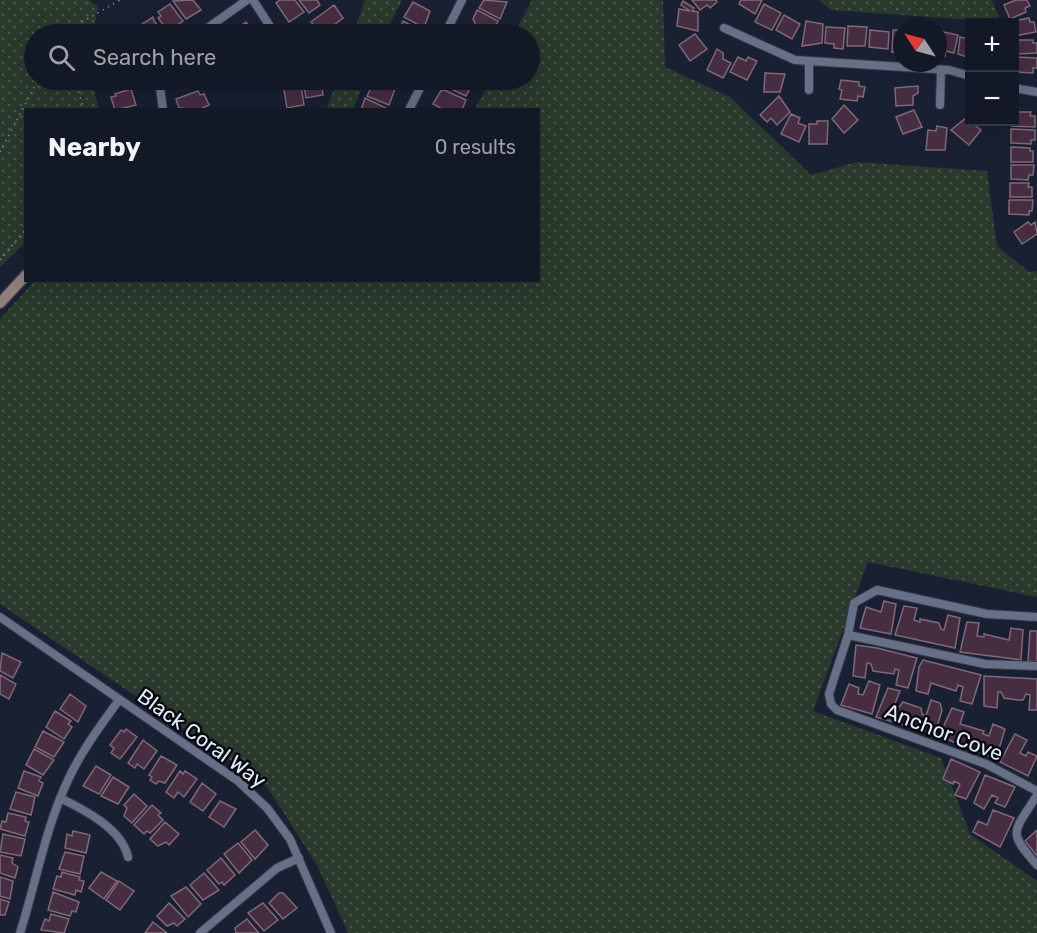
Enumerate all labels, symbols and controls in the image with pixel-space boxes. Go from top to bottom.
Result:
north arrow [893,18,947,72]
map controls [965,18,1019,126]
button: + [965,18,1019,72]
search box [24,24,540,90]
icon: search [45,41,78,74]
text: Search here [93,44,216,71]
button: − [965,72,1019,126]
text: Nearby [48,132,141,163]
text: 0 results [435,135,516,159]
street label: Black Coral Way [133,683,271,793]
street label: Anchor Cove [881,698,1007,766]

